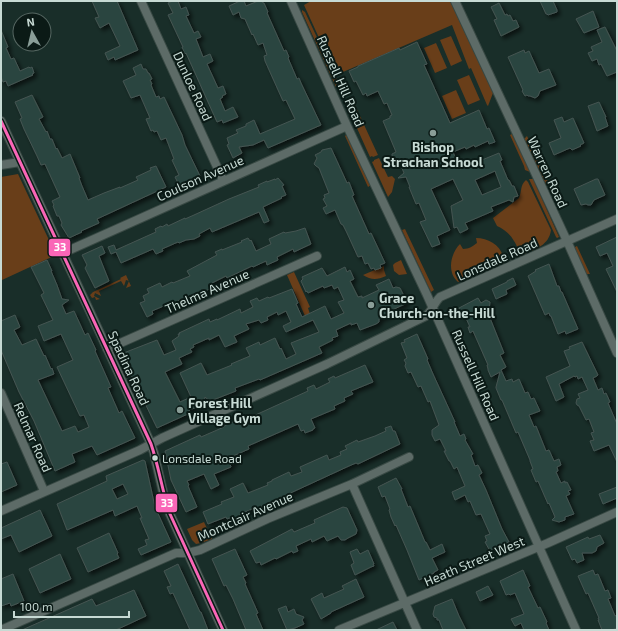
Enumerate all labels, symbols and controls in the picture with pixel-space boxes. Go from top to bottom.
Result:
north arrow [12,12,52,52]
text: N [26,15,35,29]
street label: Russell Hill Road [314,33,368,129]
street label: Dunloe Road [170,49,216,123]
marker: Bishop Strachan School [428,128,438,138]
street label: Warren Road [524,134,572,210]
place label: Bishop Strachan School [383,139,484,170]
street label: Coulson Avenue [154,152,246,204]
street label: Lonsdale Road [454,234,540,284]
line badge: 33 [48,238,71,257]
text: 33 [54,240,66,253]
street label: Thelma Avenue [162,265,252,317]
place label: Grace Church-on-the-Hill [379,290,496,321]
marker: Grace Church-on-the-Hill [366,300,376,310]
street label: Russell Hill Road [449,327,503,423]
street label: Spadina Road [105,328,153,408]
place label: Forest Hill Village Gym [188,395,261,426]
street label: Relmar Road [10,399,56,475]
marker: Forest Hill Village Gym [175,405,185,415]
place label: Lonsdale Road [162,451,242,465]
marker: Lonsdale Road [150,453,160,463]
street label: Montclair Avenue [195,488,295,544]
line badge: 33 [155,493,178,513]
text: 33 [161,496,173,509]
street label: Heath Street West [421,533,527,589]
scale bar [14,593,129,619]
text: 100 m [20,599,52,613]

